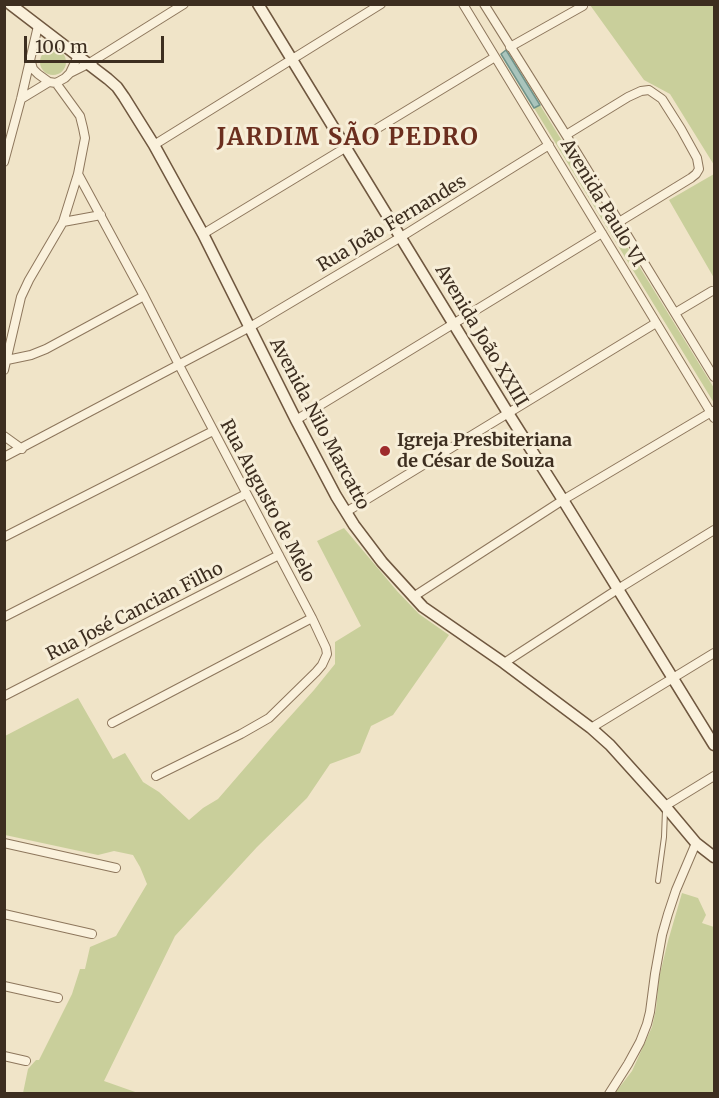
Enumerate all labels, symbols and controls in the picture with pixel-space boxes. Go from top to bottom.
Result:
scale bar [27,24,166,62]
text: 100 m [35,35,88,58]
district label: JARDIM SÃO PEDRO [217,124,479,152]
street label: Avenida Paulo VI [555,135,649,271]
street label: Rua João Fernandes [314,171,470,277]
street label: Avenida João XXIII [430,261,532,411]
street label: Avenida Nilo Marcatto [265,334,373,514]
street label: Rua Augusto de Melo [215,416,319,586]
place label: Igreja Presbiteriana de César de Souza [397,430,572,472]
marker: Igreja Presbiteriana de César de Souza [378,444,392,458]
street label: Rua José Cancian Filho [43,558,227,666]

